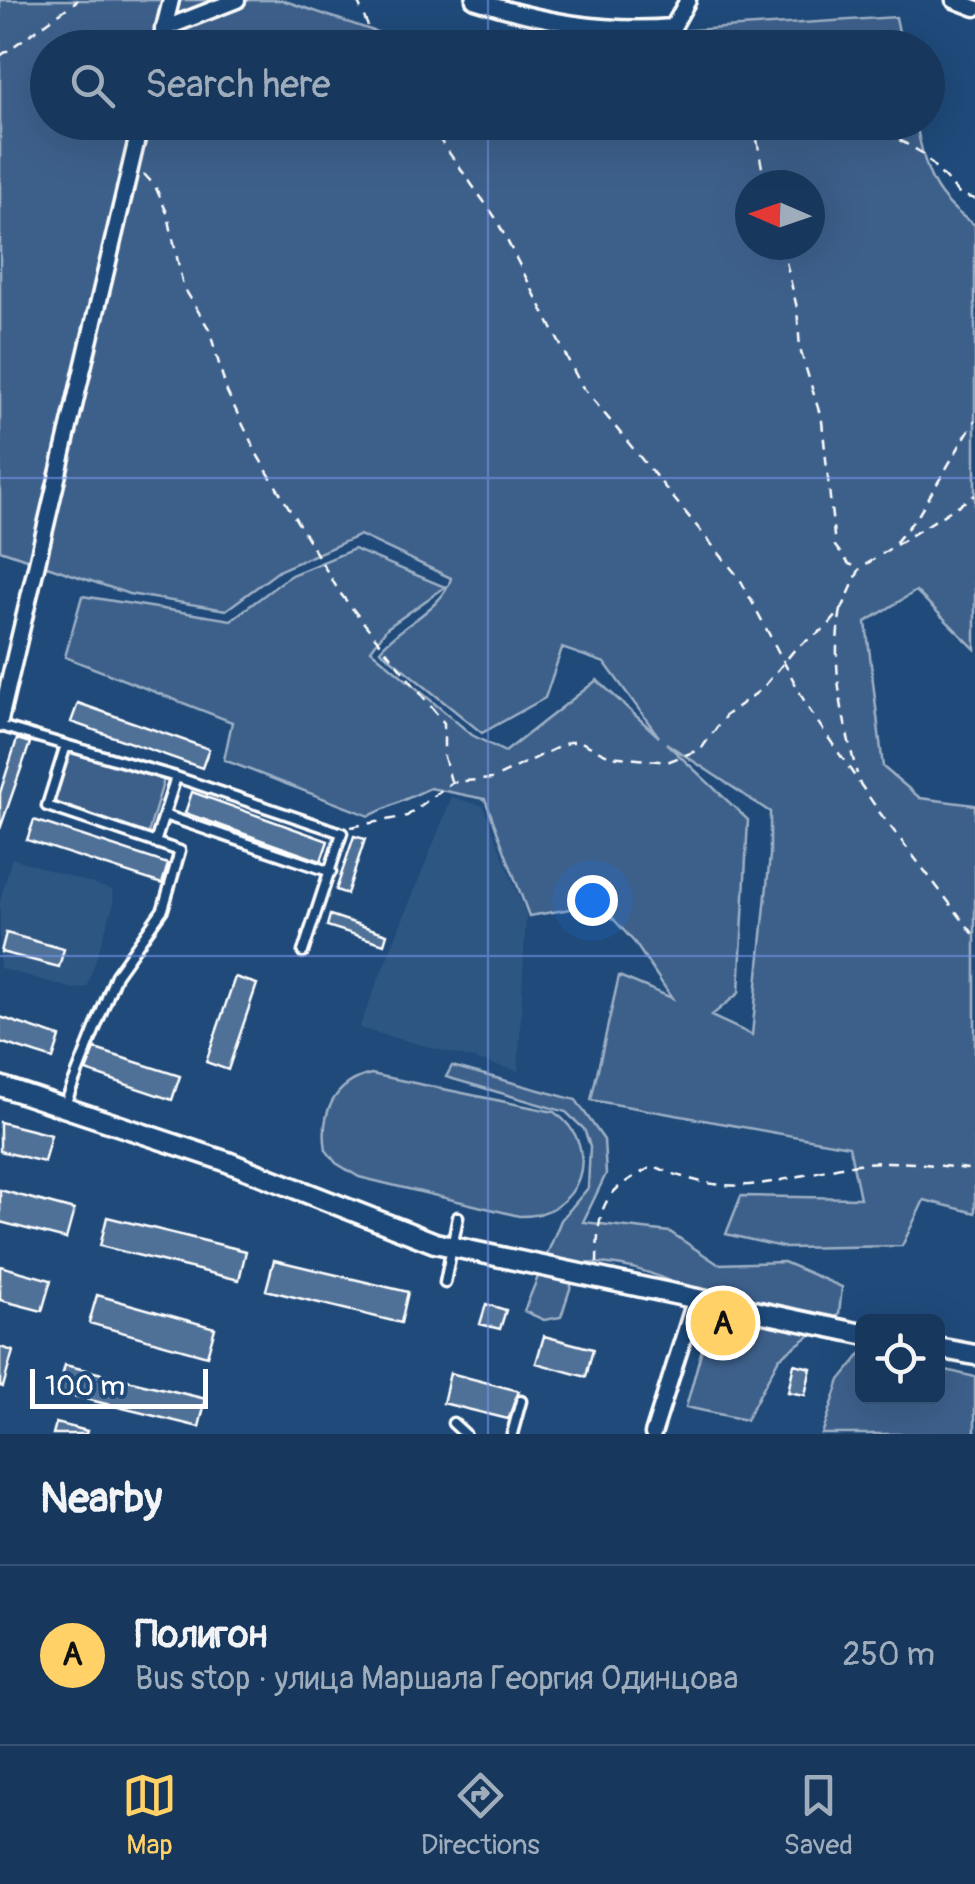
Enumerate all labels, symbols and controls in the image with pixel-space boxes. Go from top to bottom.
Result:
search box [30,30,945,140]
icon: search [65,58,120,113]
text: Search here [145,61,331,109]
north arrow [735,170,825,260]
your location [567,875,618,926]
pin: A [690,1286,756,1360]
map controls [855,1314,945,1404]
button: locate [855,1314,945,1404]
scale bar [30,1364,208,1408]
text: 100 m [45,1369,125,1404]
text: Nearby [40,1473,162,1525]
text: Полигон [135,1611,267,1659]
text: A [62,1635,83,1675]
text: 250 m [843,1635,935,1675]
text: Bus stop · улица Маршала Георгия Одинцова [135,1659,738,1699]
tab: Map [122,1768,177,1863]
tab: Directions [421,1768,540,1863]
tab: Saved [784,1768,853,1863]

